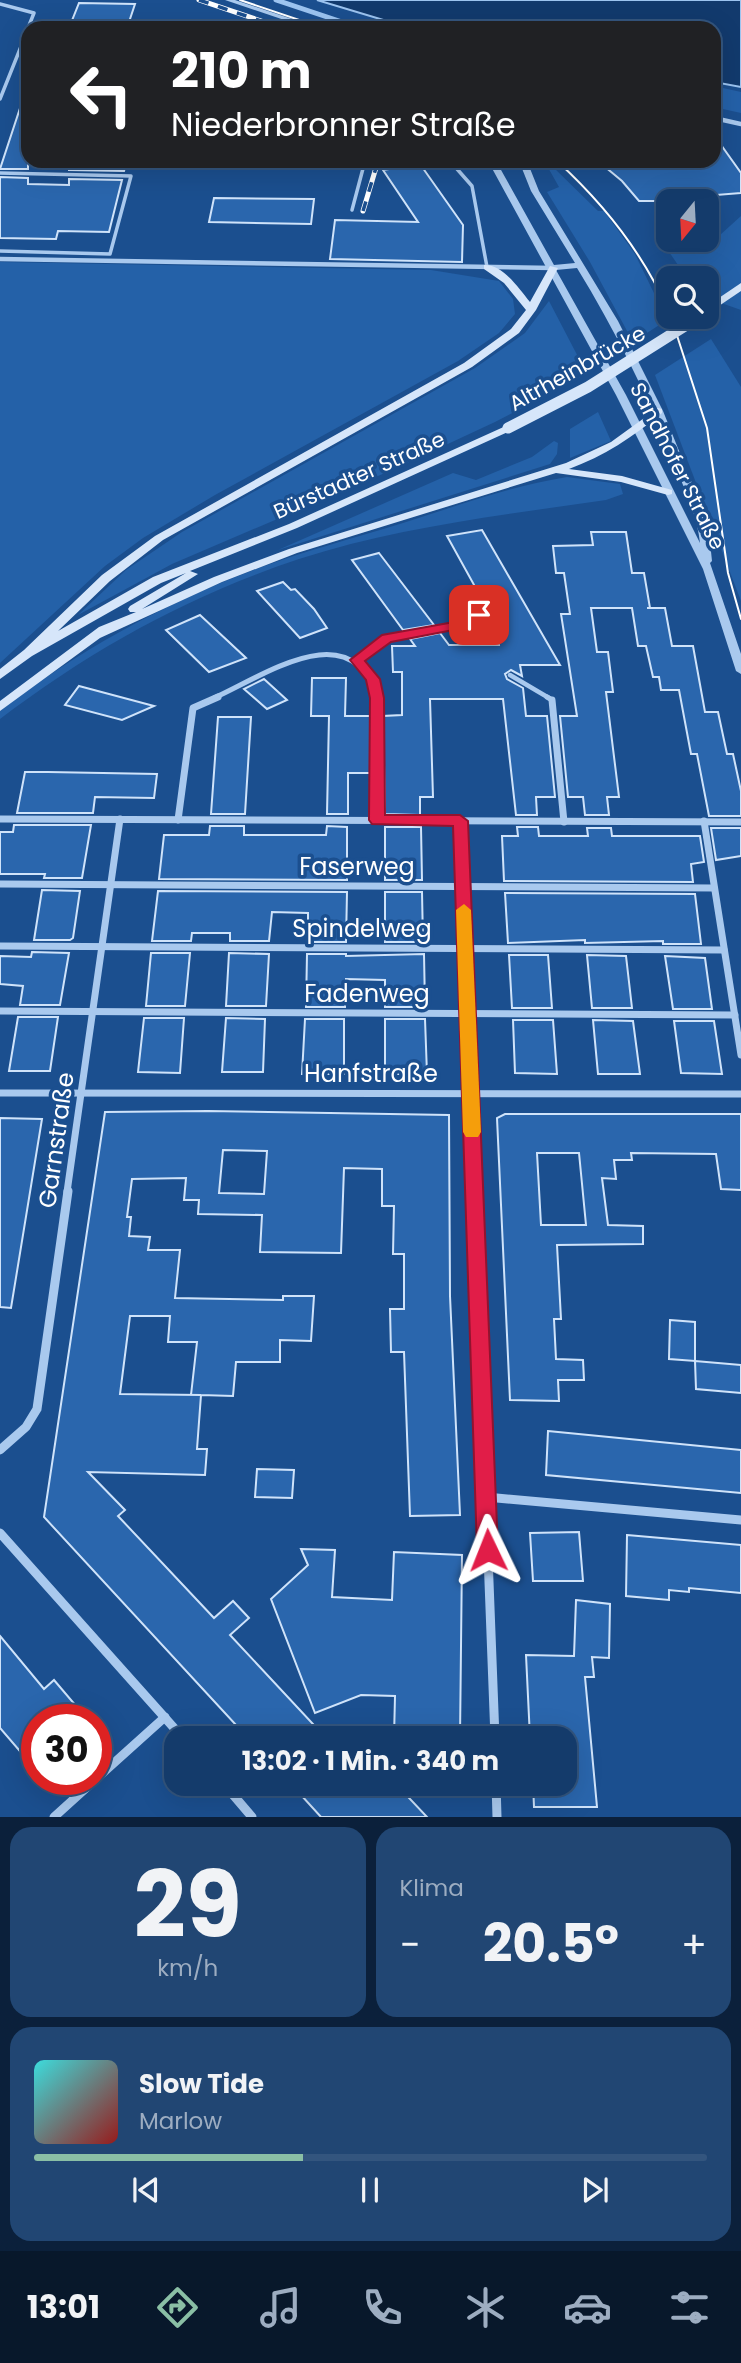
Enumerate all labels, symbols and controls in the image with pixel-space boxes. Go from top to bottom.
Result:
text: 210 m [171,37,312,105]
icon: left [56,49,147,140]
text: Niederbronner Straße [171,102,516,147]
north arrow [656,189,719,252]
map controls [656,189,719,329]
button: search [656,266,719,329]
street label: Altrheinbrücke [504,318,650,418]
street label: Sandhofer Straße [623,378,733,554]
street label: Bürstadter Straße [269,424,449,526]
pin [449,585,509,645]
icon: arrive [460,596,498,634]
street label: Faserweg [299,850,415,883]
street label: Spindelweg [292,912,432,945]
street label: Fadenweg [304,977,430,1010]
street label: Hanfstraße [304,1057,438,1090]
street label: Garnstraße [30,1070,82,1210]
position arrow [451,1513,525,1587]
speed limit sign: 30 [21,1704,112,1795]
text: 13:02 · 1 Min. · 340 m [242,1743,499,1779]
text: 29 [134,1841,242,1969]
text: Klima [400,1872,464,1904]
text: 20.5° [483,1907,619,1980]
text: − [400,1918,420,1971]
text: + [681,1918,707,1971]
text: km/h [157,1952,218,1984]
text: Slow Tide [139,2066,264,2102]
text: Marlow [139,2105,222,2137]
icon: previous [127,2171,165,2209]
icon: pause [351,2171,389,2209]
icon: next [576,2171,614,2209]
icon: directions [153,2283,202,2332]
icon: music [256,2283,305,2332]
icon: phone [358,2283,407,2332]
icon: climate [461,2283,510,2332]
icon: car [563,2283,612,2332]
icon: filters [665,2283,714,2332]
text: 13:01 [27,2284,100,2329]

